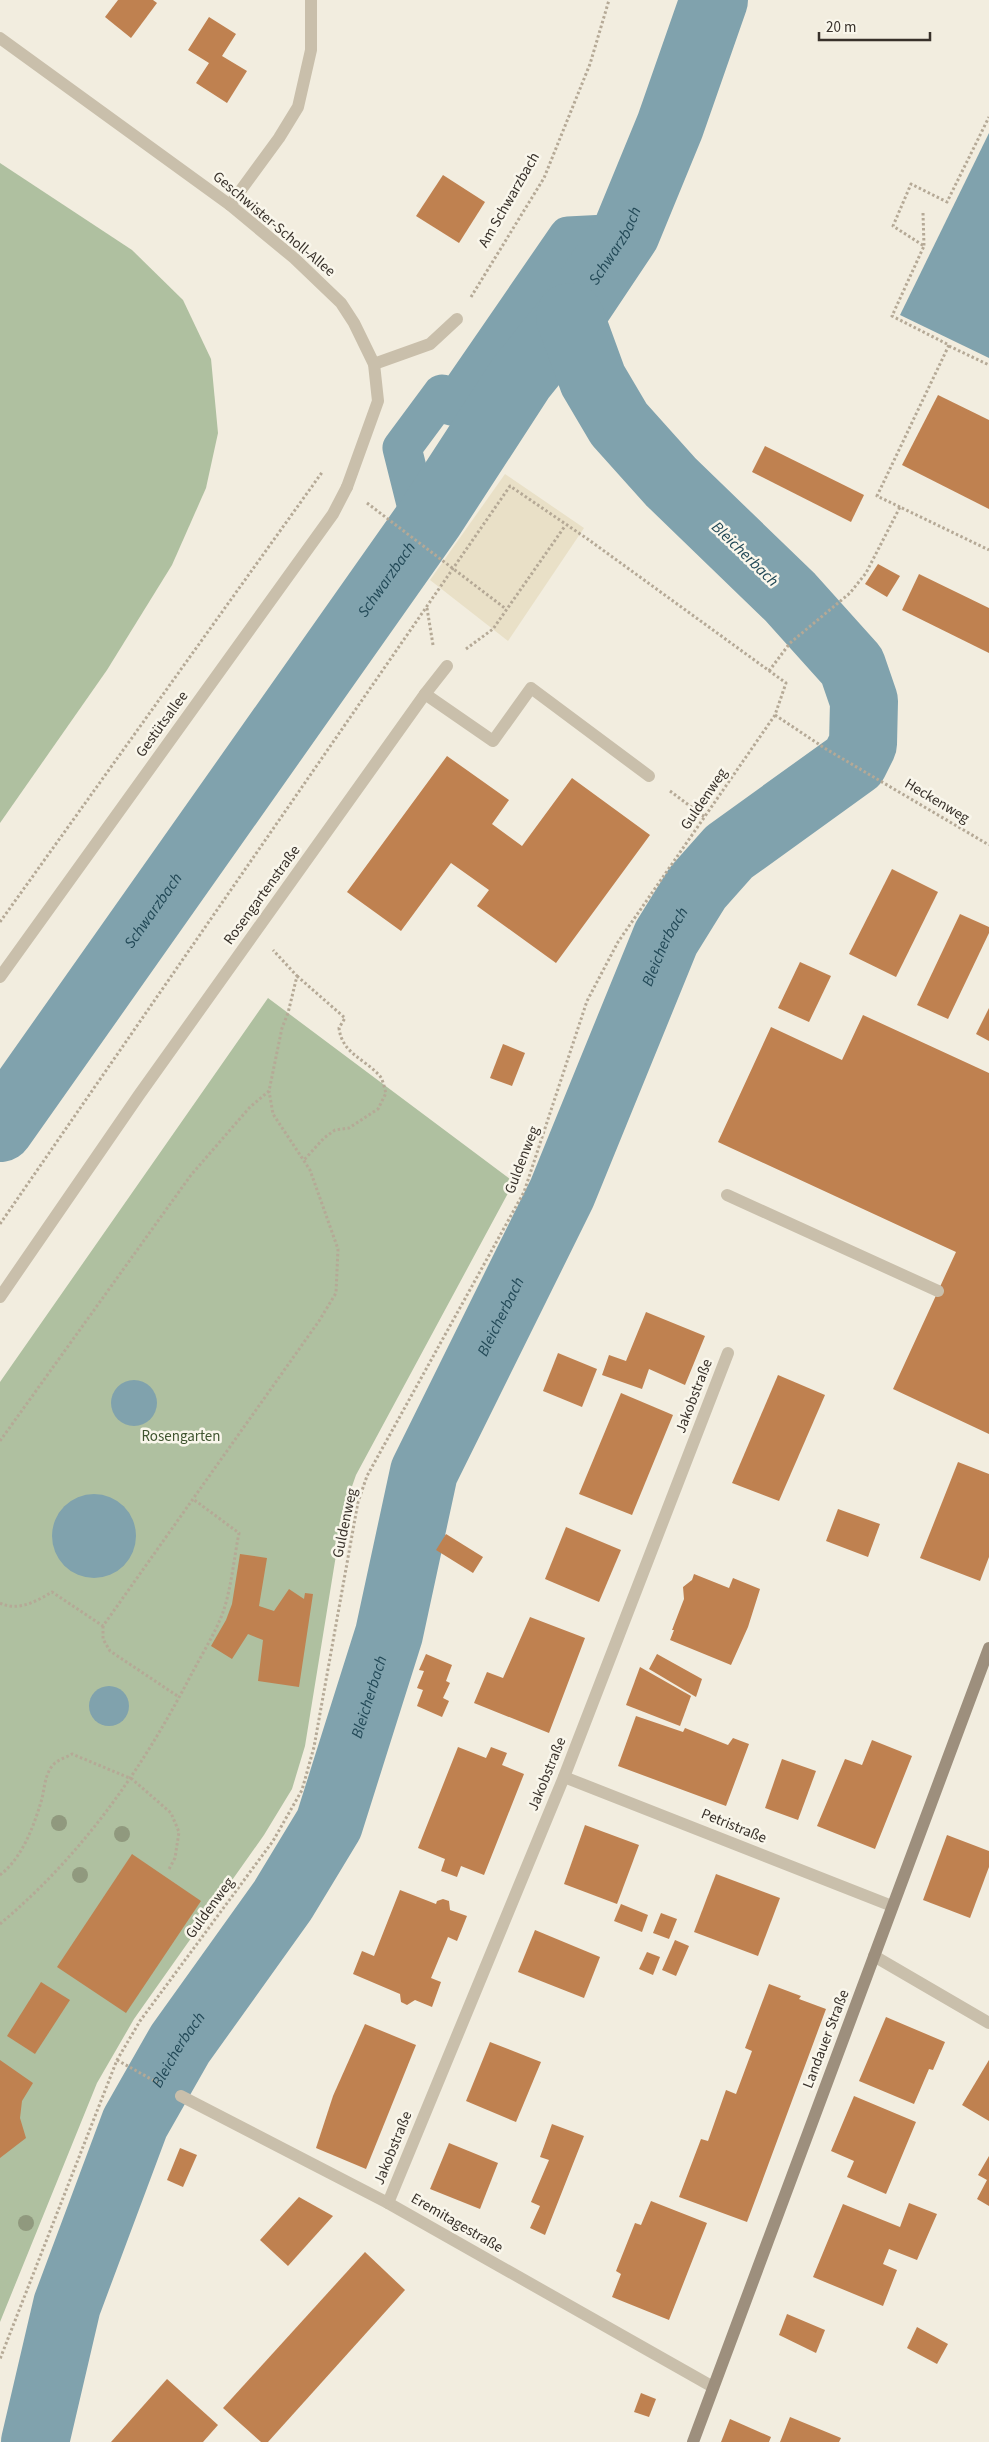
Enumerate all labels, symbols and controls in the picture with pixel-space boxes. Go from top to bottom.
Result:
scale bar [819,10,930,42]
text: 20 m [826,17,856,38]
street label: Am Schwarzbach [473,148,545,252]
street label: Geschwister-Scholl-Allee [208,166,340,282]
water label: Schwarzbach [583,204,647,289]
water label: Bleicherbach [707,516,783,592]
water label: Schwarzbach [352,537,421,622]
street label: Gestütsallee [131,687,193,761]
street label: Guldenweg [676,763,733,834]
street label: Heckenweg [901,773,974,829]
street label: Rosengartenstraße [219,841,305,949]
water label: Schwarzbach [119,868,188,953]
water label: Bleicherbach [636,903,693,990]
street label: Guldenweg [500,1123,545,1197]
water label: Bleicherbach [472,1273,530,1360]
street label: Jakobstraße [670,1356,718,1436]
park label: Rosengarten [141,1426,221,1447]
street label: Guldenweg [327,1486,363,1560]
water label: Bleicherbach [346,1653,392,1741]
street label: Jakobstraße [523,1734,571,1814]
street label: Petristraße [698,1803,770,1849]
street label: Guldenweg [181,1873,240,1943]
street label: Landauer Straße [798,1987,854,2091]
water label: Bleicherbach [146,2008,210,2092]
street label: Jakobstraße [369,2108,417,2188]
street label: Eremitagestraße [407,2188,507,2258]

